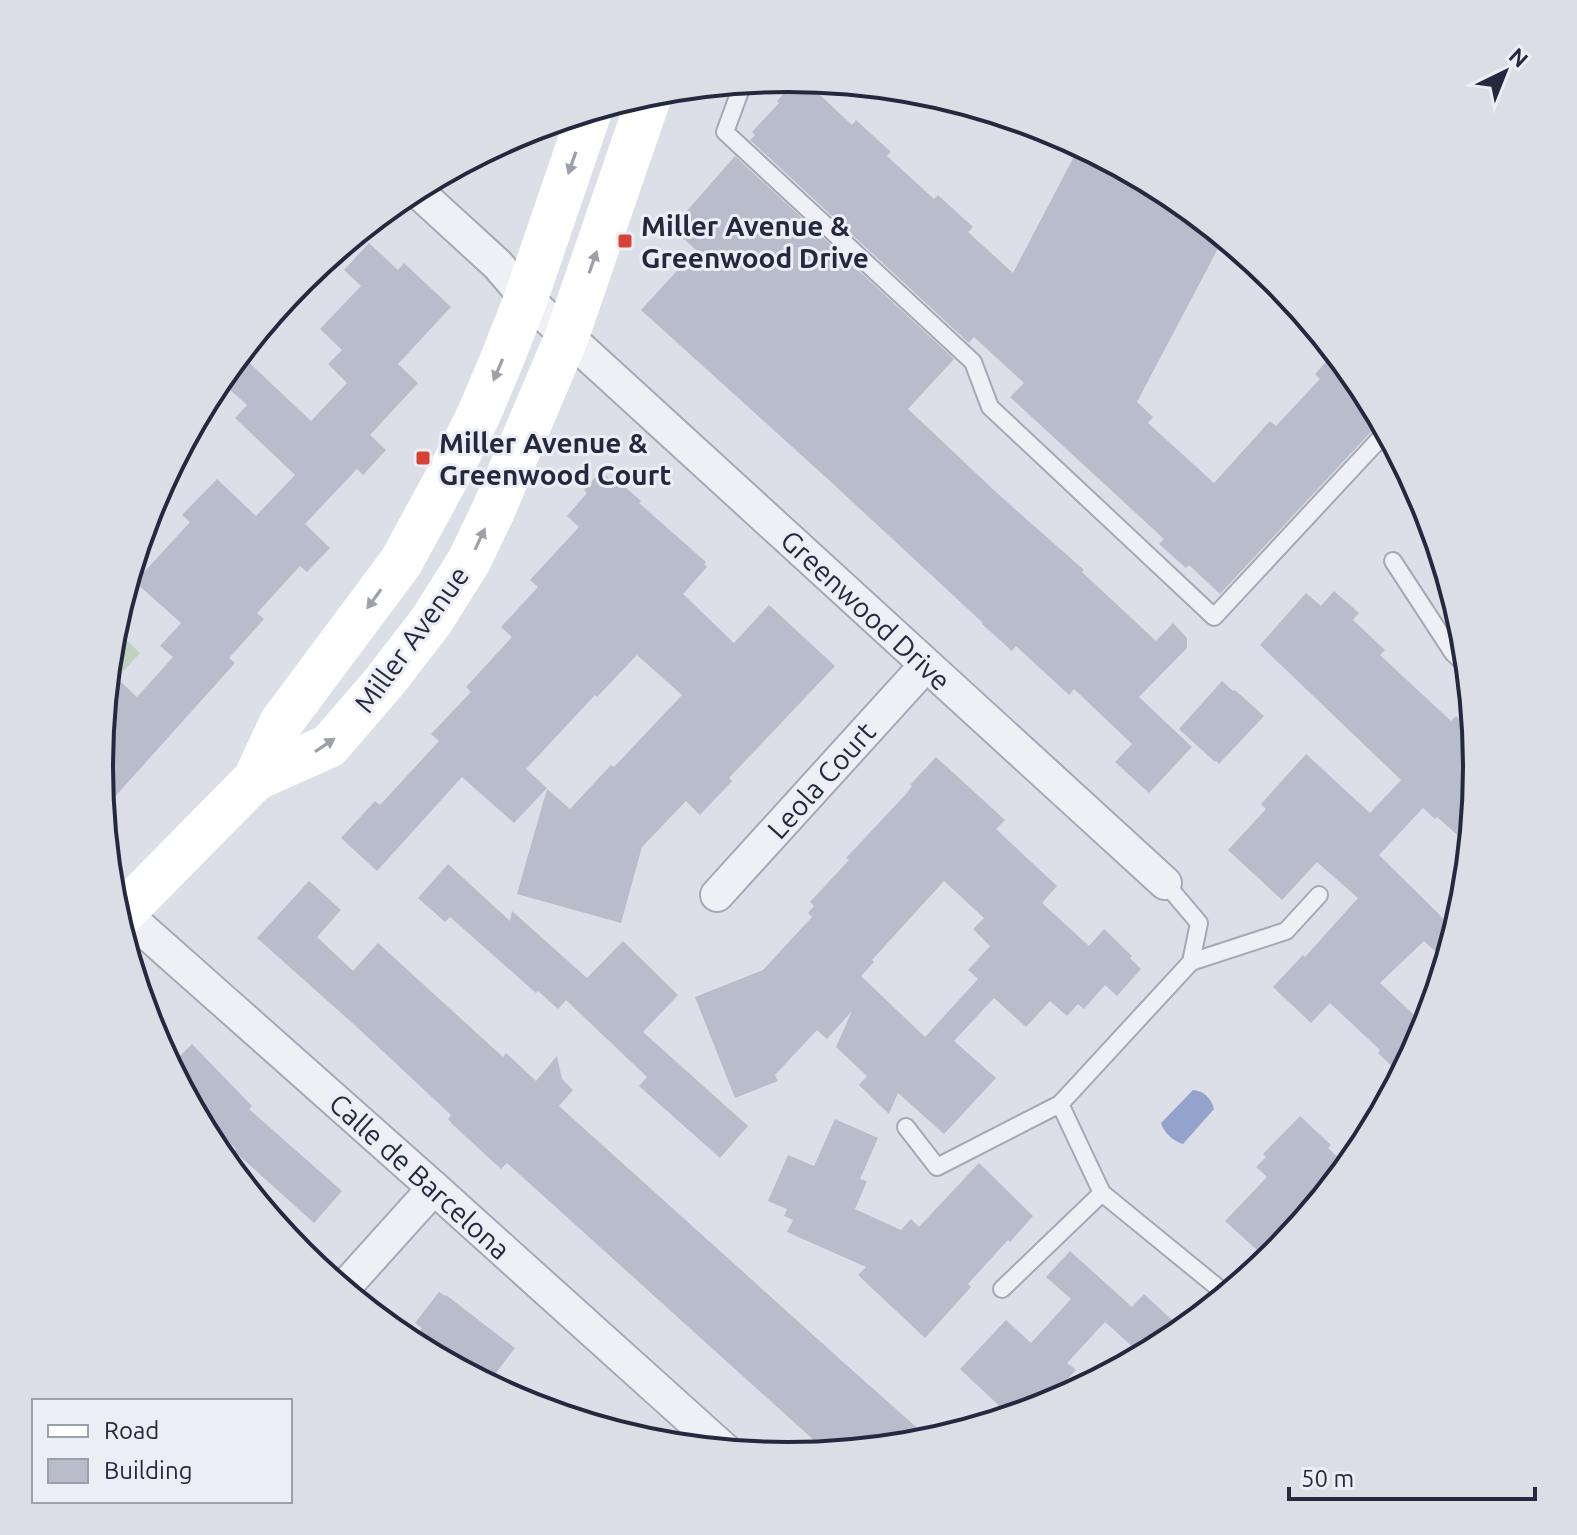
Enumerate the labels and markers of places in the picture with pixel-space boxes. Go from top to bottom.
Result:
place label: Miller Avenue & Greenwood Drive [641,210,869,273]
marker: Miller Avenue & Greenwood Drive [616,232,634,250]
place label: Miller Avenue & Greenwood Court [439,427,671,490]
marker: Miller Avenue & Greenwood Court [414,449,432,467]

